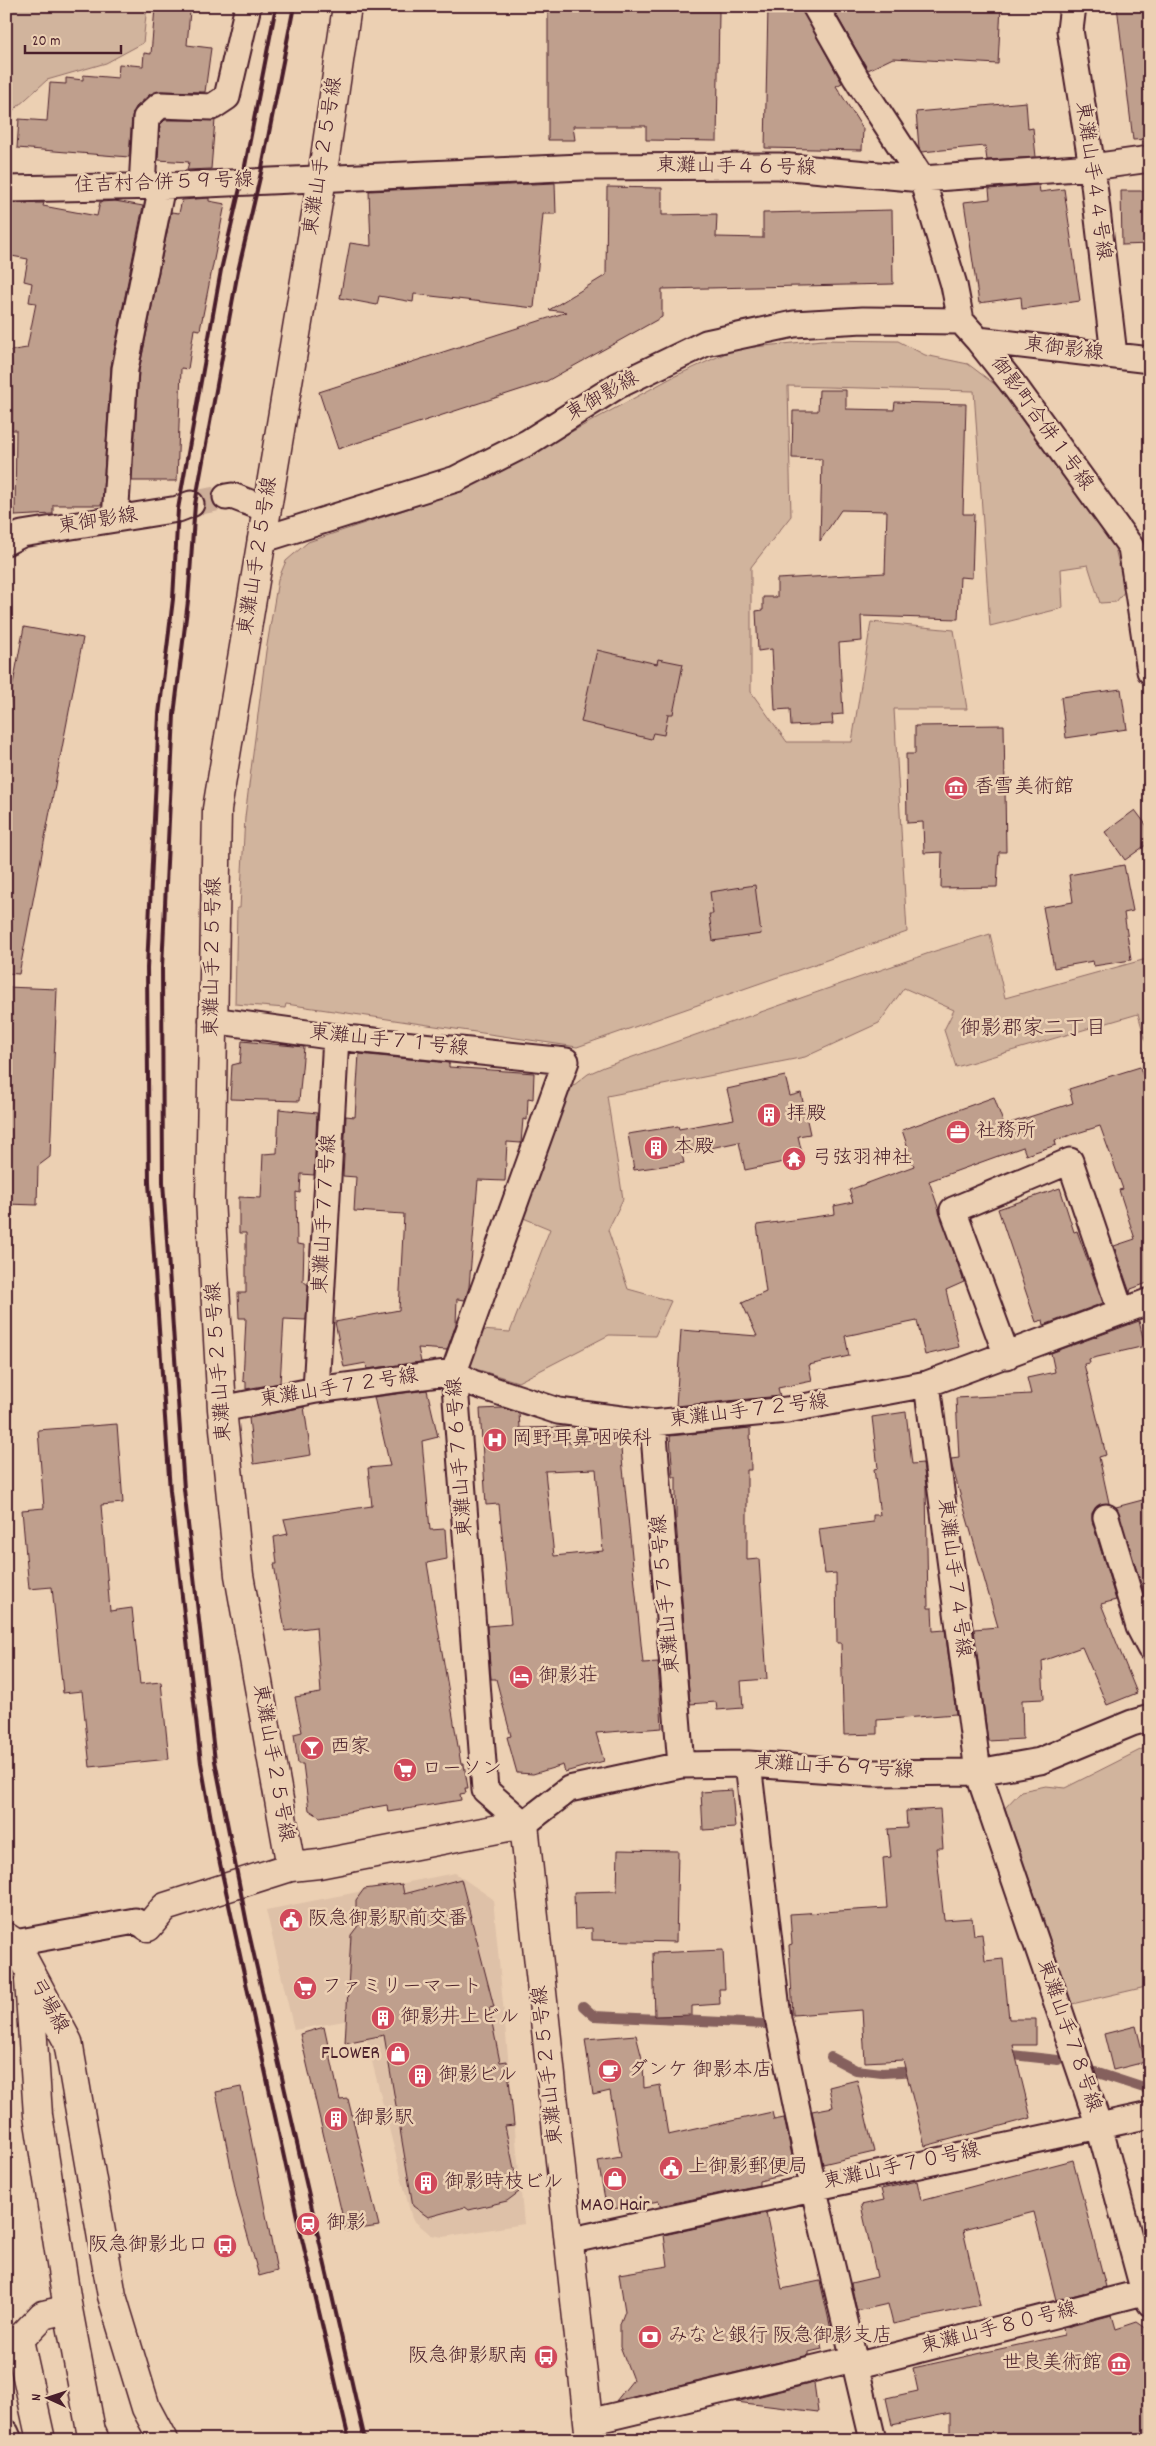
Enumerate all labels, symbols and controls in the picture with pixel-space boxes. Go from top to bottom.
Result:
scale bar [25,22,121,54]
text: 20 m [32,31,60,53]
street label: 東灘山手２５号線 [298,75,350,237]
street label: 東灘山手４４号線 [1067,100,1117,262]
street label: 東灘山手４６号線 [656,153,816,183]
street label: 住吉村合併５９号線 [74,167,254,201]
street label: 東御影線 [1023,331,1105,369]
street label: 御影町合併１号線 [983,351,1099,497]
street label: 東御影線 [561,365,645,429]
street label: 東灘山手２５号線 [233,475,285,637]
street label: 東御影線 [56,502,140,542]
place label: 香雪美術館 [974,774,1074,802]
museum icon: 香雪美術館 [943,775,969,801]
street label: 東灘山手２５号線 [199,877,229,1037]
district label: 御影郡家二丁目 [960,1015,1107,1045]
street label: 東灘山手７１号線 [308,1020,470,1064]
place label: 拝殿 [786,1101,826,1129]
building icon: 拝殿 [756,1102,782,1128]
place label: 社務所 [976,1118,1036,1146]
office icon: 社務所 [945,1119,971,1145]
street label: 東灘山手７７号線 [308,1133,344,1295]
place label: 本殿 [674,1134,714,1162]
building icon: 本殿 [643,1135,669,1161]
place label: 弓弦羽神社 [812,1145,912,1173]
temple icon: 弓弦羽神社 [781,1146,807,1172]
street label: 東灘山手２５号線 [200,1281,240,1443]
street label: 東灘山手７２号線 [258,1363,420,1415]
street label: 東灘山手７６号線 [441,1376,481,1538]
street label: 東灘山手７２号線 [668,1388,830,1436]
place label: 岡野耳鼻咽喉科 [512,1426,652,1454]
hospital icon: 岡野耳鼻咽喉科 [482,1427,508,1453]
street label: 東灘山手７４号線 [929,1497,977,1659]
street label: 東灘山手７５号線 [646,1513,688,1675]
place label: 御影荘 [538,1663,598,1691]
hotel icon: 御影荘 [508,1664,534,1690]
street label: 東灘山手２５号線 [244,1682,300,1844]
place label: 西家 [330,1734,370,1762]
bar icon: 西家 [299,1735,325,1761]
street label: 東灘山手６９号線 [753,1750,915,1786]
place label: ローソン [422,1756,502,1784]
supermarket icon: ローソン [392,1757,418,1783]
place label: 阪急御影駅前交番 [308,1906,468,1934]
public building icon: 阪急御影駅前交番 [278,1907,304,1933]
street label: 東灘山手７８号線 [1029,1956,1107,2116]
street label: 弓場線 [21,1973,75,2039]
place label: ファミリーマート [322,1974,482,2002]
supermarket icon: ファミリーマート [292,1975,318,2001]
street label: 東灘山手２５号線 [527,1984,571,2146]
place label: 御影井上ビル [400,2004,520,2032]
building icon: 御影井上ビル [370,2005,396,2031]
place label: FLOWER [321,2040,380,2068]
shop icon: FLOWER [385,2041,411,2067]
place label: ダンケ 御影本店 [628,2057,773,2085]
cafe icon: ダンケ 御影本店 [597,2058,623,2084]
place label: 御影ビル [438,2062,518,2090]
building icon: 御影ビル [407,2063,433,2089]
place label: 御影駅 [354,2105,414,2133]
building icon: 御影駅 [323,2106,349,2132]
street label: 東灘山手７０号線 [821,2137,983,2197]
place label: 上御影郵便局 [688,2154,808,2182]
public building icon: 上御影郵便局 [658,2155,684,2181]
shop icon: MAO Hair [602,2166,628,2192]
place label: 御影時枝ビル [444,2169,564,2197]
building icon: 御影時枝ビル [413,2170,439,2196]
place label: MAO Hair [580,2192,650,2220]
place label: 御影 [326,2210,366,2238]
station icon: 御影 [295,2211,321,2237]
place label: 阪急御影北口 [88,2232,208,2260]
bus stop icon: 阪急御影北口 [212,2233,238,2259]
street label: 東灘山手８０号線 [918,2296,1080,2362]
place label: みなと銀行 阪急御影支店 [668,2323,893,2351]
bank icon: みなと銀行 阪急御影支店 [637,2324,663,2350]
place label: 阪急御影駅南 [408,2343,528,2371]
bus stop icon: 阪急御影駅南 [533,2344,559,2370]
place label: 世良美術館 [1002,2350,1102,2378]
museum icon: 世良美術館 [1106,2351,1132,2377]
north arrow [22,2374,72,2424]
text: N [27,2393,47,2401]

